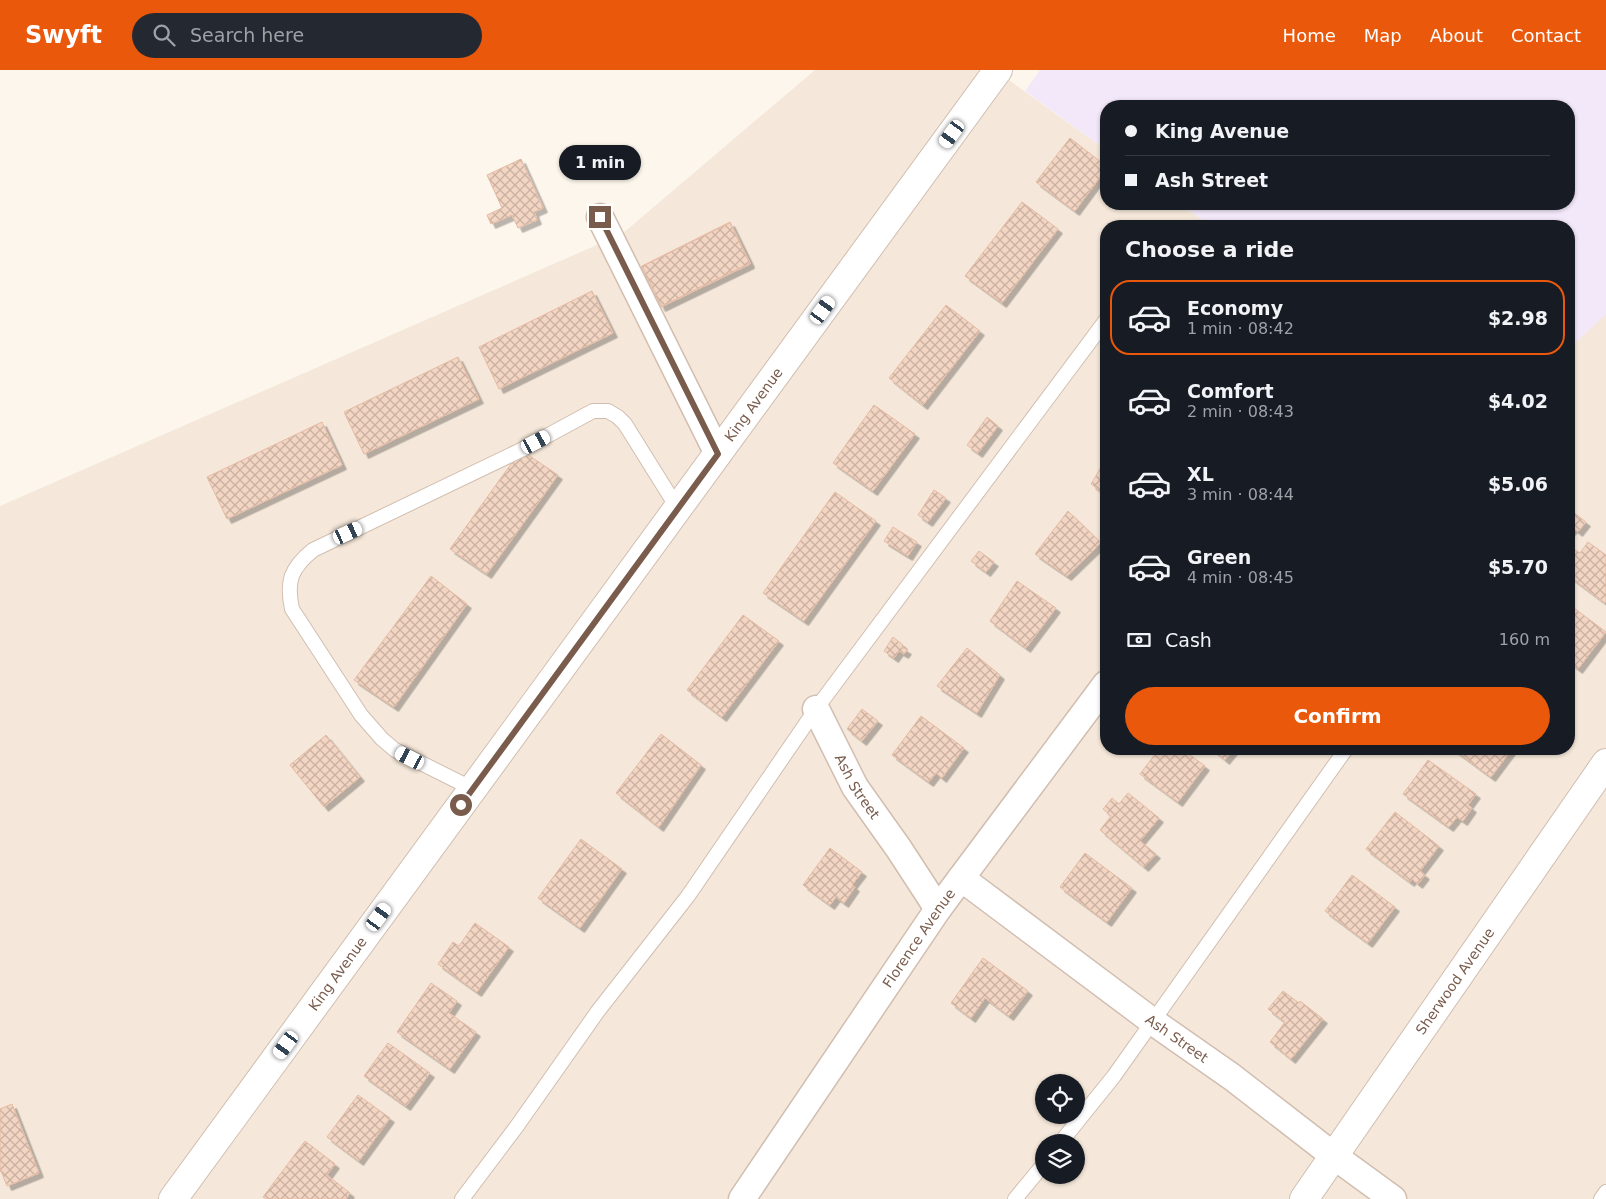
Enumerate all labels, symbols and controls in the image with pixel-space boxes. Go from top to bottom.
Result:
search box [132,13,482,58]
text: Swyft [25,21,102,49]
icon: search [150,21,178,49]
text: Search here [190,24,304,46]
text: Home [1283,25,1336,46]
text: Map [1364,25,1402,46]
text: About [1430,25,1483,46]
text: Contact [1511,25,1581,46]
car [937,117,966,151]
text: King Avenue [1155,120,1289,142]
callout: 1 min [559,144,641,180]
text: 1 min [575,153,625,172]
text: Ash Street [1155,169,1268,191]
route end [589,206,611,228]
text: Choose a ride [1125,237,1294,262]
car [808,293,837,327]
icon: car [1127,295,1172,340]
text: Economy [1187,297,1283,319]
text: $2.98 [1488,307,1548,329]
text: 1 min · 08:42 [1187,319,1294,338]
street label: King Avenue [721,365,786,445]
icon: car [1127,378,1172,423]
text: Comfort [1187,380,1274,402]
text: $4.02 [1488,390,1548,412]
text: 2 min · 08:43 [1187,402,1294,421]
car [519,428,552,456]
icon: car [1127,461,1172,506]
text: XL [1187,463,1214,485]
text: $5.06 [1488,473,1548,495]
text: 3 min · 08:44 [1187,485,1294,504]
car [331,520,364,546]
icon: car [1127,544,1172,589]
text: Green [1187,546,1251,568]
text: $5.70 [1488,556,1548,578]
text: 4 min · 08:45 [1187,568,1294,587]
icon: cash [1125,626,1153,654]
text: Cash [1165,629,1212,651]
text: 160 m [1499,630,1550,649]
button: Confirm [1125,687,1550,745]
car [393,745,426,771]
street label: Ash Street [832,752,883,822]
route start [450,794,472,816]
street label: Florence Avenue [879,886,958,991]
car [364,900,393,934]
street label: Sherwood Avenue [1412,925,1497,1038]
street label: King Avenue [305,934,370,1014]
street label: Ash Street [1142,1011,1212,1066]
car [271,1028,300,1062]
map controls [1035,1074,1085,1184]
button: locate [1035,1074,1085,1124]
button: layers [1035,1134,1085,1184]

